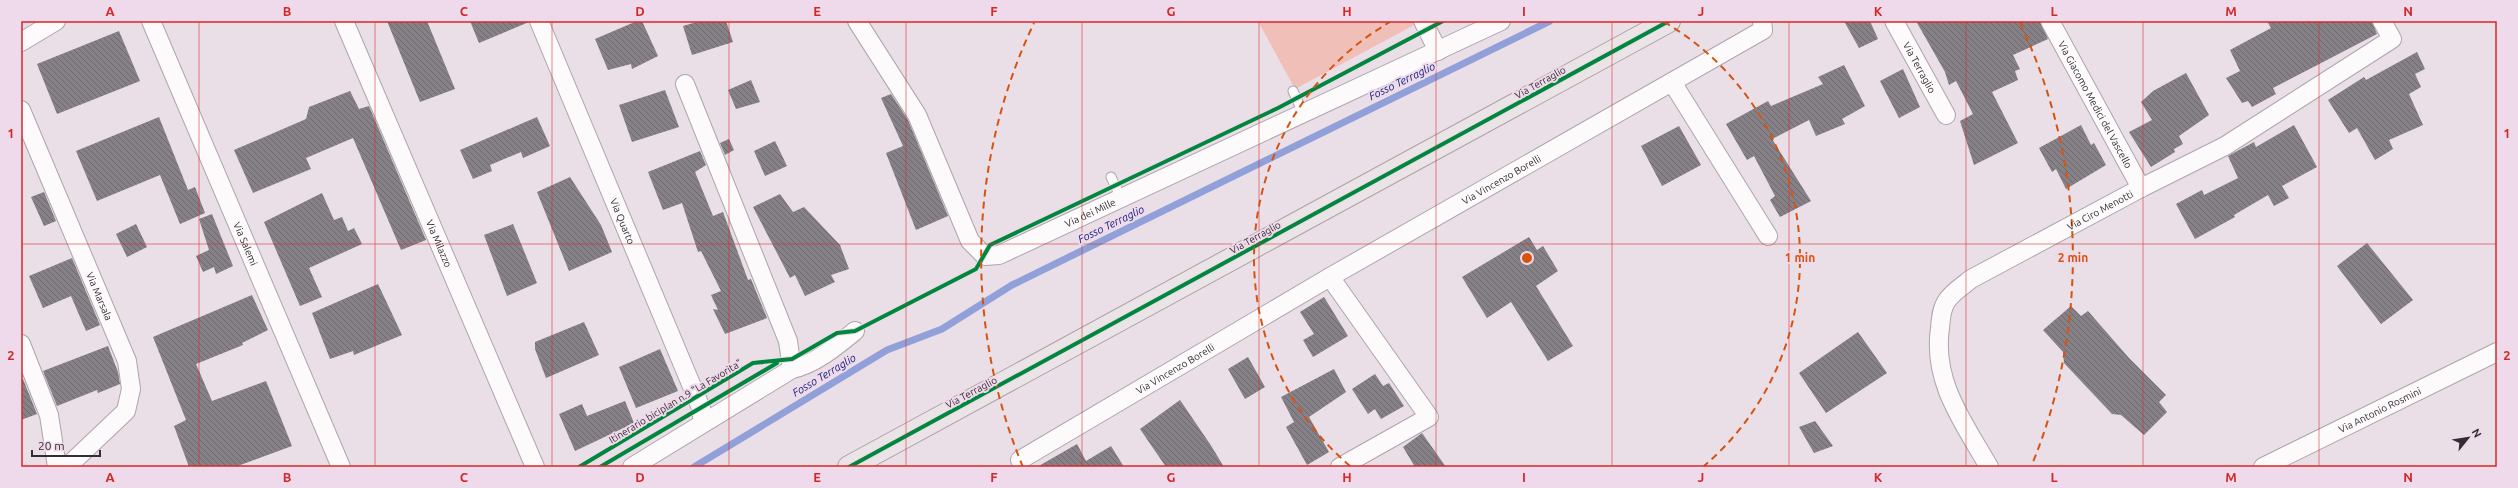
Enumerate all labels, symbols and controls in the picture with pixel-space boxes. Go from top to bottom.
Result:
text: A [105,4,115,18]
text: B [283,4,292,18]
text: C [460,4,469,18]
text: D [635,4,645,18]
text: E [813,4,821,18]
text: F [990,4,998,18]
text: G [1167,4,1176,18]
text: H [1342,4,1352,18]
text: I [1522,4,1526,18]
text: J [1698,4,1704,18]
text: K [1874,4,1883,18]
text: L [2050,4,2058,18]
text: M [2225,4,2237,18]
text: N [2403,4,2413,18]
street label: Via Giacomo Medici del Vascello [2056,39,2134,170]
street label: Via Terraglio [1901,40,1938,95]
water label: Fosso Terraglio [1367,60,1437,102]
street label: Via Terraglio [1513,64,1568,101]
text: 1 [7,126,15,140]
text: 1 [2503,126,2511,140]
street label: Via Vincenzo Borelli [1460,153,1543,207]
street label: Via Ciro Menotti [2065,188,2135,233]
street label: Via dei Mille [1063,196,1117,229]
street label: Via Quarto [608,197,637,246]
water label: Fosso Terraglio [1076,203,1146,245]
street label: Via Milazzo [424,218,454,269]
street label: Via Terraglio [1228,219,1283,256]
street label: Via Salemi [231,220,259,267]
centre of rings [1520,251,1534,265]
text: 1 min [1785,251,1815,264]
text: 2 min [2058,251,2088,264]
street label: Via Marsala [84,270,114,322]
street label: Via Vincenzo Borelli [1134,342,1216,396]
text: 2 [7,348,15,362]
text: 2 [2503,348,2511,362]
water label: Fosso Terraglio [790,351,858,399]
street label: Itinerario biciplan n.9 "La Favorita" [607,357,744,446]
street label: Via Terraglio [944,374,999,411]
street label: Via Antonio Rosmini [2337,385,2423,435]
north arrow [2448,418,2488,458]
text: N [2469,426,2484,440]
scale bar [32,432,100,458]
text: 20 m [38,439,65,452]
text: A [105,470,115,484]
text: B [283,470,292,484]
text: C [460,470,469,484]
text: D [635,470,645,484]
text: E [813,470,821,484]
text: F [990,470,998,484]
text: G [1167,470,1176,484]
text: H [1342,470,1352,484]
text: I [1522,470,1526,484]
text: J [1698,470,1704,484]
text: K [1874,470,1883,484]
text: L [2050,470,2058,484]
text: M [2225,470,2237,484]
text: N [2403,470,2413,484]

